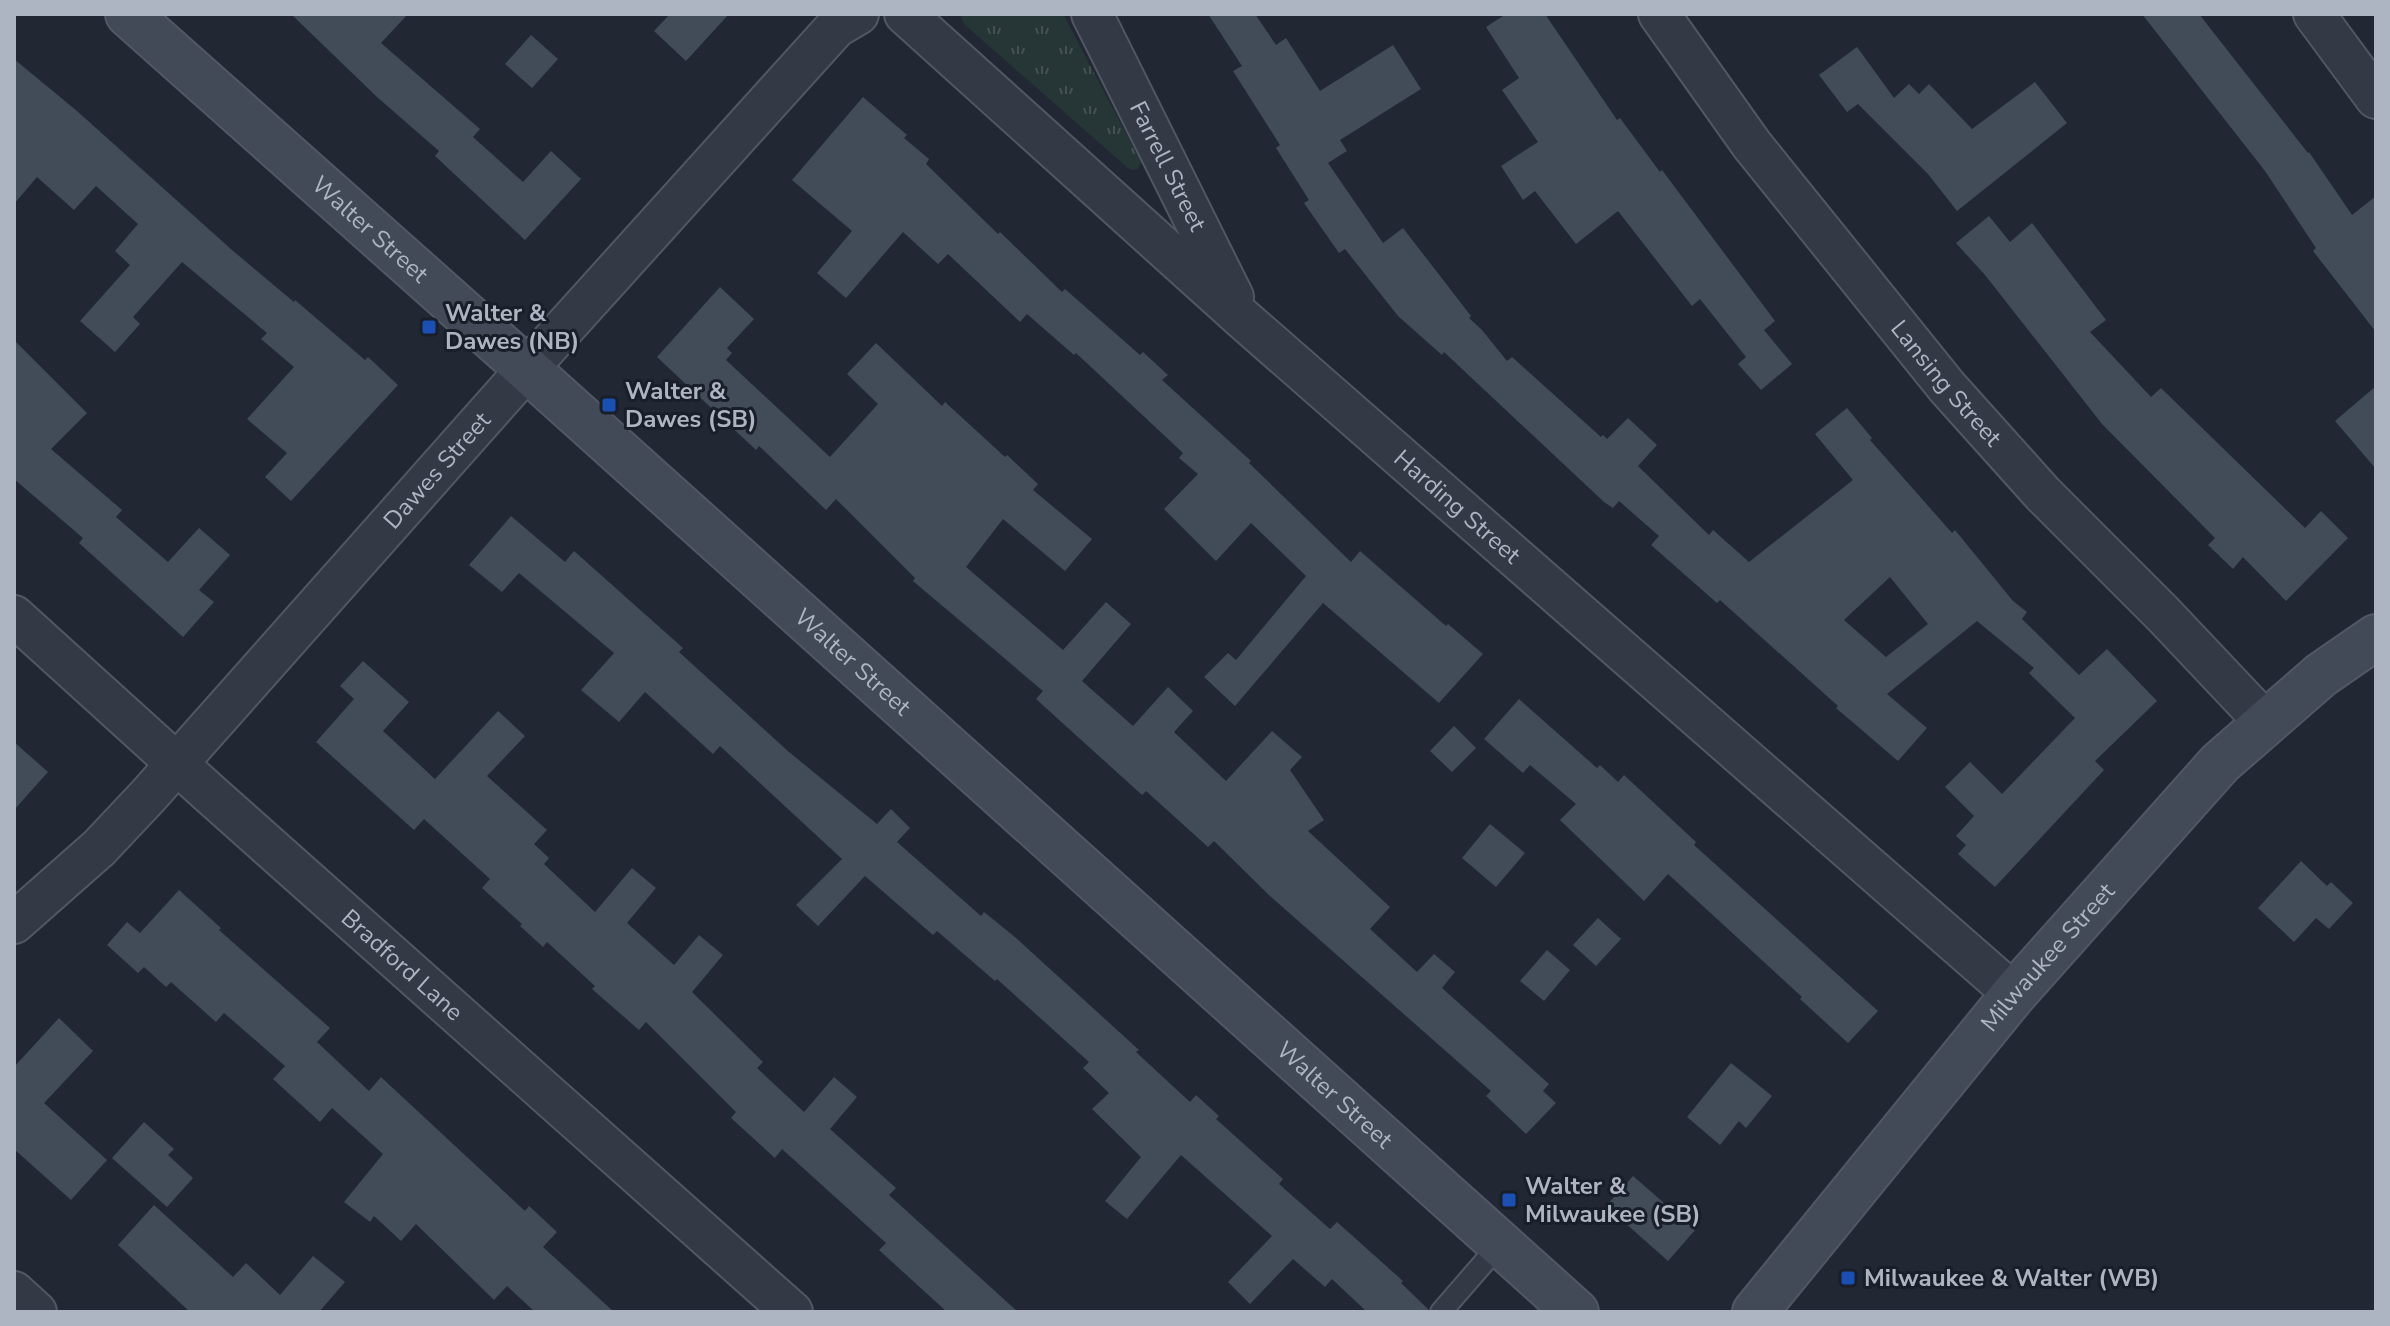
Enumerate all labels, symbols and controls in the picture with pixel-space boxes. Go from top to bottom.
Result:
street label: Farrell Street [1122,96,1214,237]
street label: Walter Street [305,169,436,290]
place label: Walter & Dawes (NB) [445,297,579,357]
street label: Lansing Street [1883,314,2009,454]
marker: Walter & Dawes (NB) [420,318,438,336]
place label: Walter & Dawes (SB) [625,375,757,435]
marker: Walter & Dawes (SB) [600,396,618,414]
street label: Dawes Street [376,405,498,536]
street label: Harding Street [1387,442,1528,571]
street label: Walter Street [788,601,918,723]
street label: Milwaukee Street [1974,876,2122,1038]
street label: Bradford Lane [334,902,470,1028]
street label: Walter Street [1270,1034,1400,1156]
place label: Walter & Milwaukee (SB) [1525,1170,1701,1230]
marker: Walter & Milwaukee (SB) [1500,1191,1518,1209]
place label: Milwaukee & Walter (WB) [1864,1262,2159,1294]
marker: Milwaukee & Walter (WB) [1839,1269,1857,1287]

